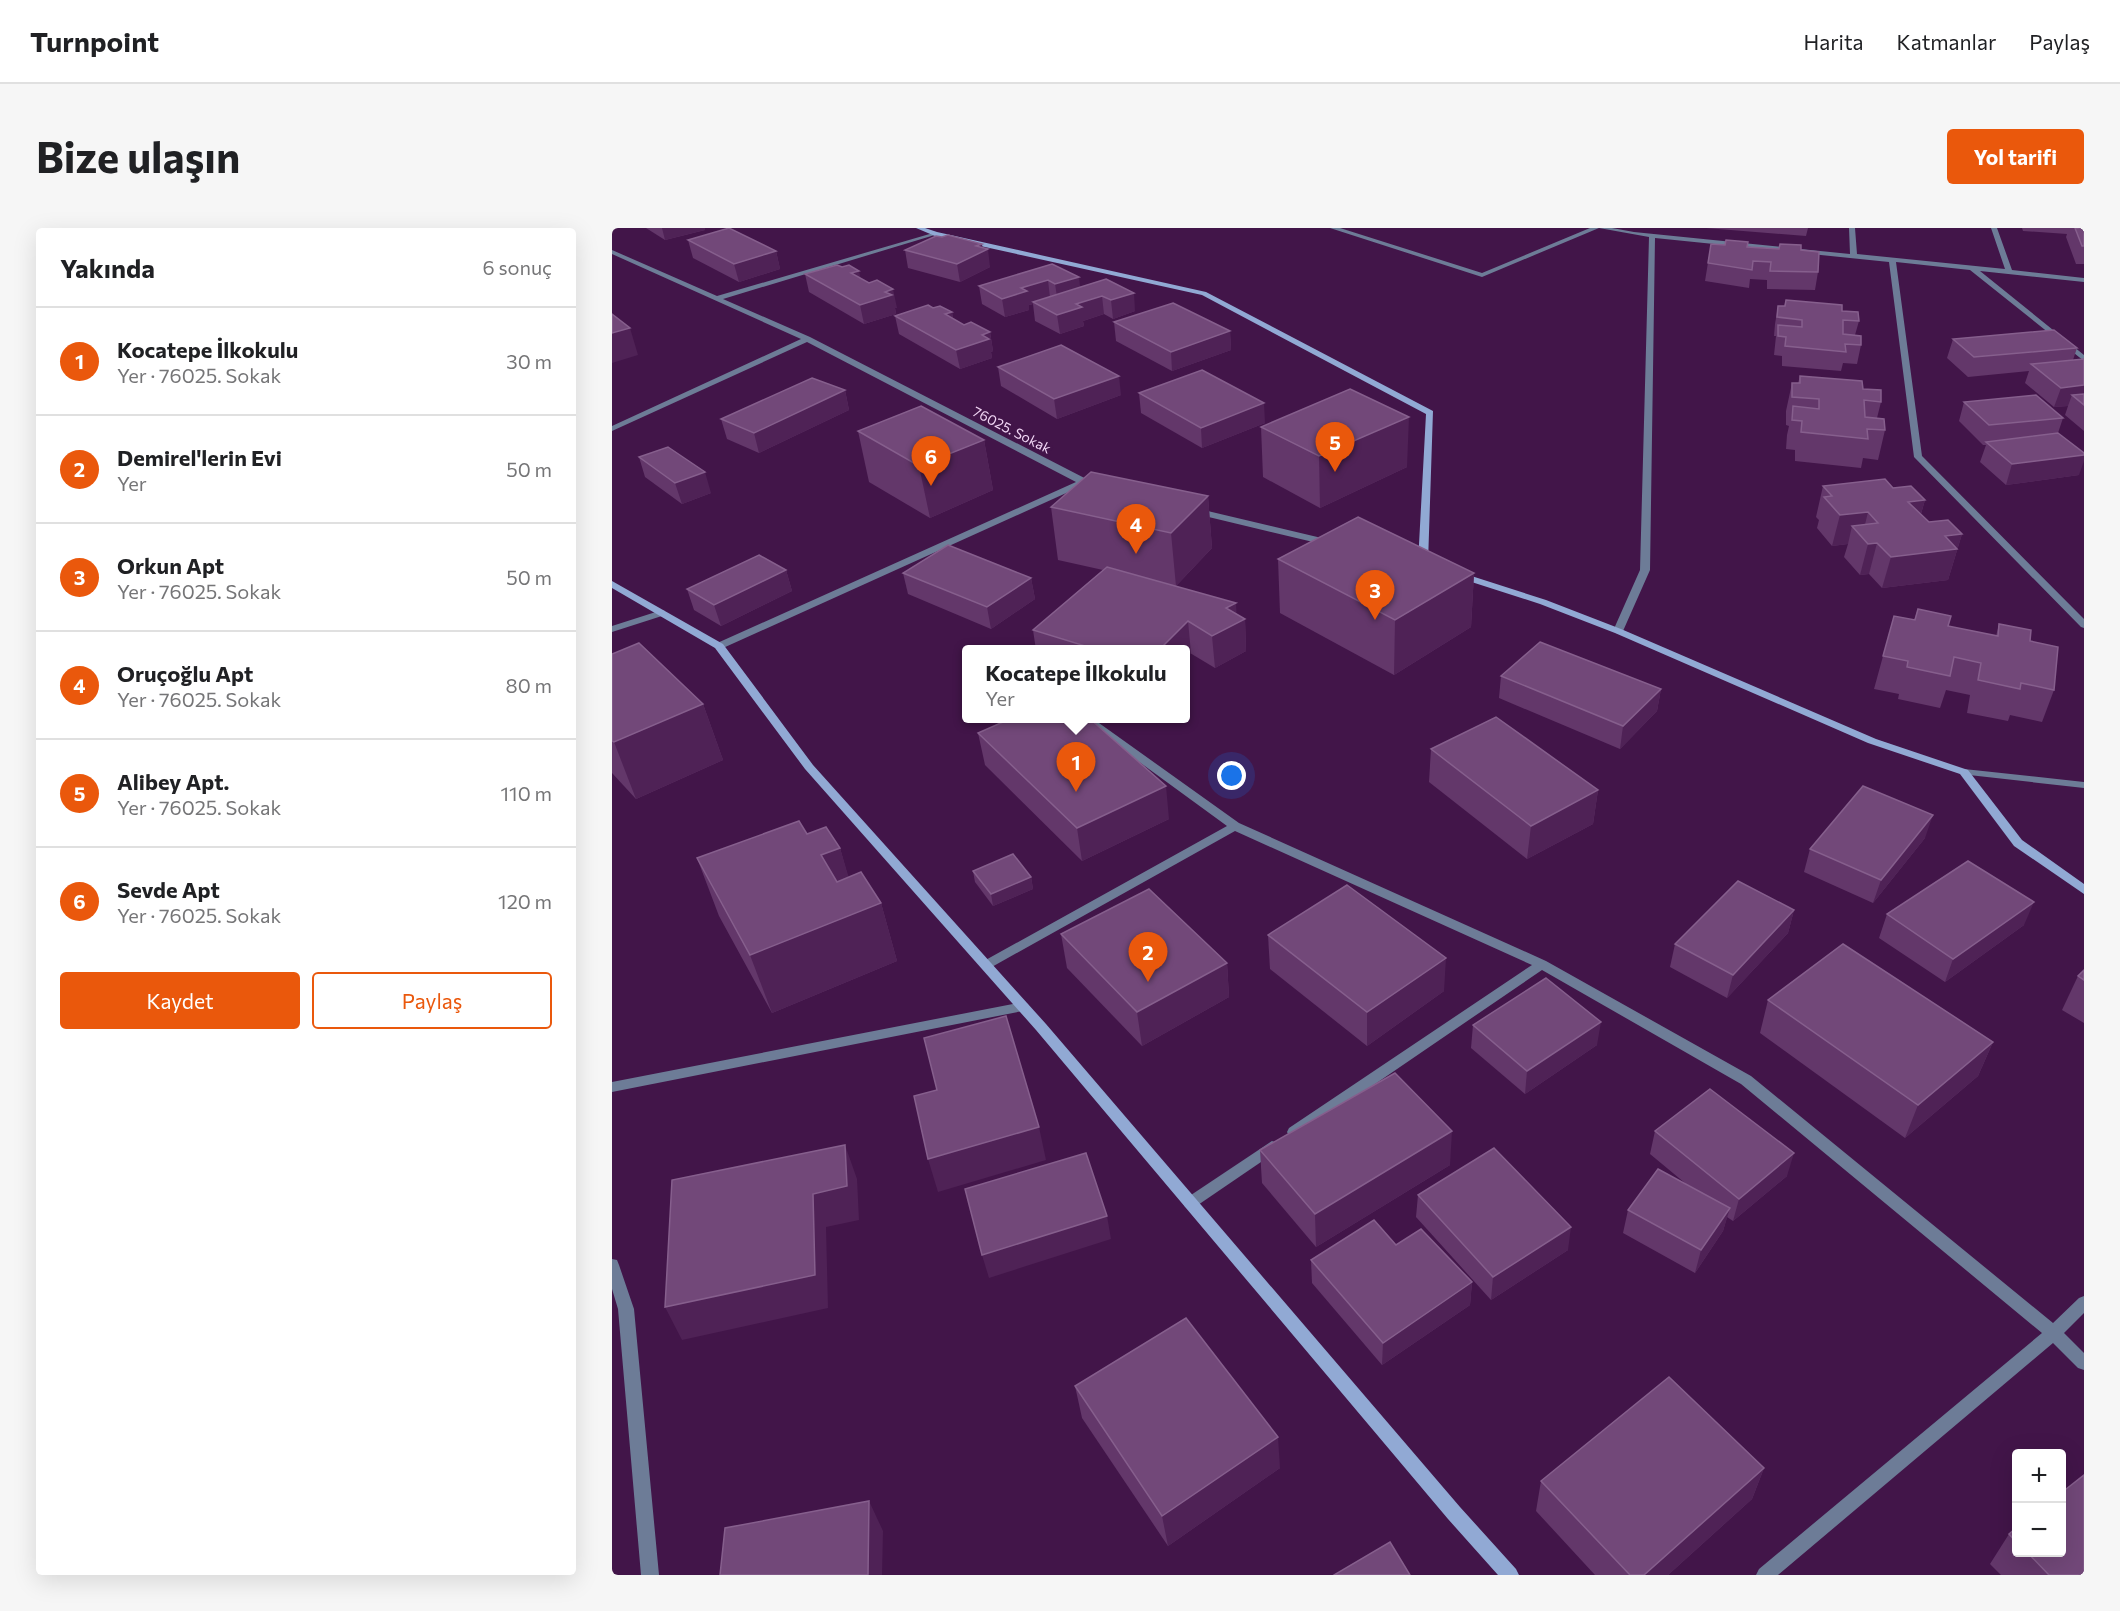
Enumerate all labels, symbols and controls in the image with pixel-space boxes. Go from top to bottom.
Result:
text: Turnpoint [30,24,159,58]
text: Harita [1803,29,1864,54]
text: Katmanlar [1897,29,1996,54]
text: Paylaş [2029,29,2090,54]
button: Yol tarifi [1947,129,2084,184]
text: Bize ulaşın [36,130,240,182]
text: Yakında [60,252,155,283]
text: 6 sonuç [482,255,552,279]
text: Kocatepe İlkokulu [117,336,298,363]
text: 1 [75,349,84,373]
text: 30 m [506,349,552,373]
text: Yer · 76025. Sokak [117,363,281,387]
street label: 76025. Sokak [970,403,1055,457]
pin: 5 [1316,422,1354,472]
pin: 6 [912,436,950,486]
text: Demirel'lerin Evi [117,444,282,471]
text: 2 [74,457,85,481]
text: 50 m [506,457,552,481]
text: Yer [117,471,147,495]
pin: 4 [1116,504,1156,554]
text: Orkun Apt [117,552,224,579]
text: 3 [74,565,85,589]
text: 50 m [506,565,552,589]
pin: 3 [1356,570,1395,620]
text: Yer · 76025. Sokak [117,579,281,603]
popup [962,645,1190,723]
text: Kocatepe İlkokulu [985,659,1167,686]
text: Oruçoğlu Apt [117,660,253,687]
text: 4 [73,673,86,697]
text: 80 m [506,673,552,697]
text: Yer [985,686,1015,710]
text: Yer · 76025. Sokak [117,687,281,711]
pin: 1 [1056,742,1096,792]
your location [1217,761,1246,790]
text: Alibey Apt. [117,768,229,795]
text: 5 [74,781,85,805]
text: 110 m [501,781,552,805]
text: Yer · 76025. Sokak [117,795,281,819]
text: Sevde Apt [117,876,220,903]
text: 6 [73,889,86,913]
text: 120 m [498,889,552,913]
text: Yer · 76025. Sokak [117,903,281,927]
pin: 2 [1128,932,1168,982]
button: Kaydet [60,972,300,1029]
button: Paylaş [312,972,552,1029]
map controls [2012,1449,2066,1557]
button: + [2012,1449,2066,1503]
button: − [2012,1503,2066,1557]

